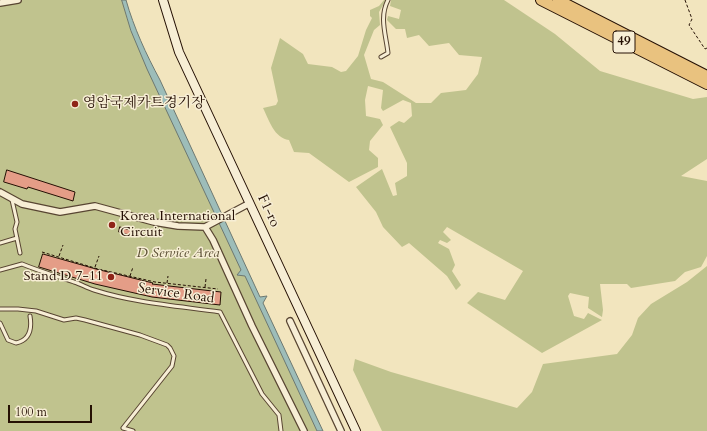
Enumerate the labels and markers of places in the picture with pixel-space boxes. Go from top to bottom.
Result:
place label: 영암국제카트경기장 [83,96,205,112]
marker: 영암국제카트경기장 [70,99,80,109]
place label: Korea International Circuit [120,209,235,242]
marker: Korea International Circuit [107,220,117,230]
place label: Stand D 7-11 [23,269,103,285]
marker: Stand D 7-11 [106,272,116,282]

